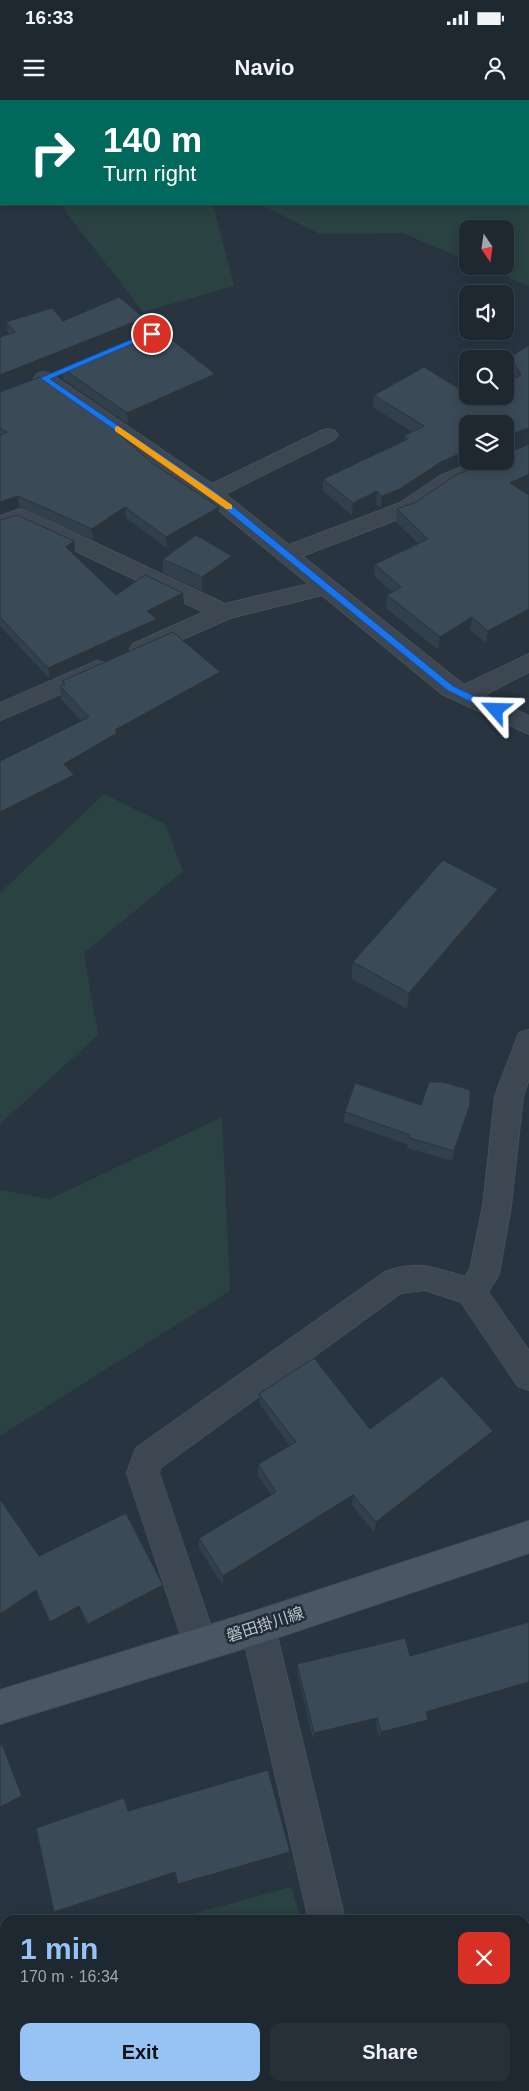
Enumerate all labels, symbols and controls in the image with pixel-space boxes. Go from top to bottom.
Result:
text: 16:33 [25,7,74,28]
icon: menu [20,54,48,82]
icon: person [481,54,509,82]
text: Navio [235,55,294,80]
icon: right [20,120,85,185]
text: 140 m [103,120,202,159]
text: Turn right [103,161,196,186]
north arrow [459,220,514,275]
map controls [459,220,514,470]
button: sound [459,285,514,340]
pin [131,313,173,355]
icon: arrive [138,320,166,348]
button: search [459,350,514,405]
button: layers [459,415,514,470]
position arrow [469,683,521,735]
street label: 磐田掛川線 [224,1604,306,1645]
text: 1 min [20,1932,98,1965]
button: close [458,1932,510,1984]
text: 170 m · 16:34 [20,1968,119,1985]
button: Exit [20,2023,260,2081]
button: Share [270,2023,510,2081]

